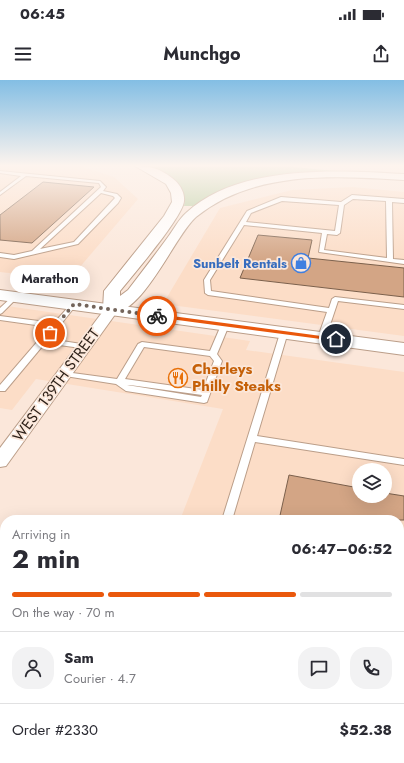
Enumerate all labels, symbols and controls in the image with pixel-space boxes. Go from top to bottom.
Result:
text: 06:45 [20,3,65,25]
text: Munchgo [163,41,241,67]
icon: menu [12,43,34,65]
icon: share [370,43,392,65]
shop icon: Sunbelt Rentals [290,252,312,274]
place label: Sunbelt Rentals [193,254,287,273]
callout: Marathon [10,265,90,293]
text: Marathon [21,269,79,288]
courier [137,296,177,336]
icon: bike [146,305,168,327]
pin [33,316,67,350]
icon: bag [39,322,61,344]
pin [319,322,353,356]
street label: WEST 139TH STREET [7,324,105,446]
icon: home [325,328,347,350]
place label: Charleys Philly Steaks [192,358,281,397]
restaurant icon: Charleys Philly Steaks [167,367,189,389]
map controls [352,463,392,503]
button: layers [352,463,392,503]
text: Arriving in [12,525,70,544]
text: 06:47–06:52 [292,538,392,560]
text: 2 min [12,540,80,578]
text: On the way · 70 m [12,603,115,622]
button: person [12,647,54,689]
text: Sam [64,647,94,669]
button: chat [298,647,340,689]
button: phone [350,647,392,689]
text: Courier · 4.7 [64,669,136,688]
text: Order #2330 [12,719,98,741]
text: $52.38 [340,719,392,741]

